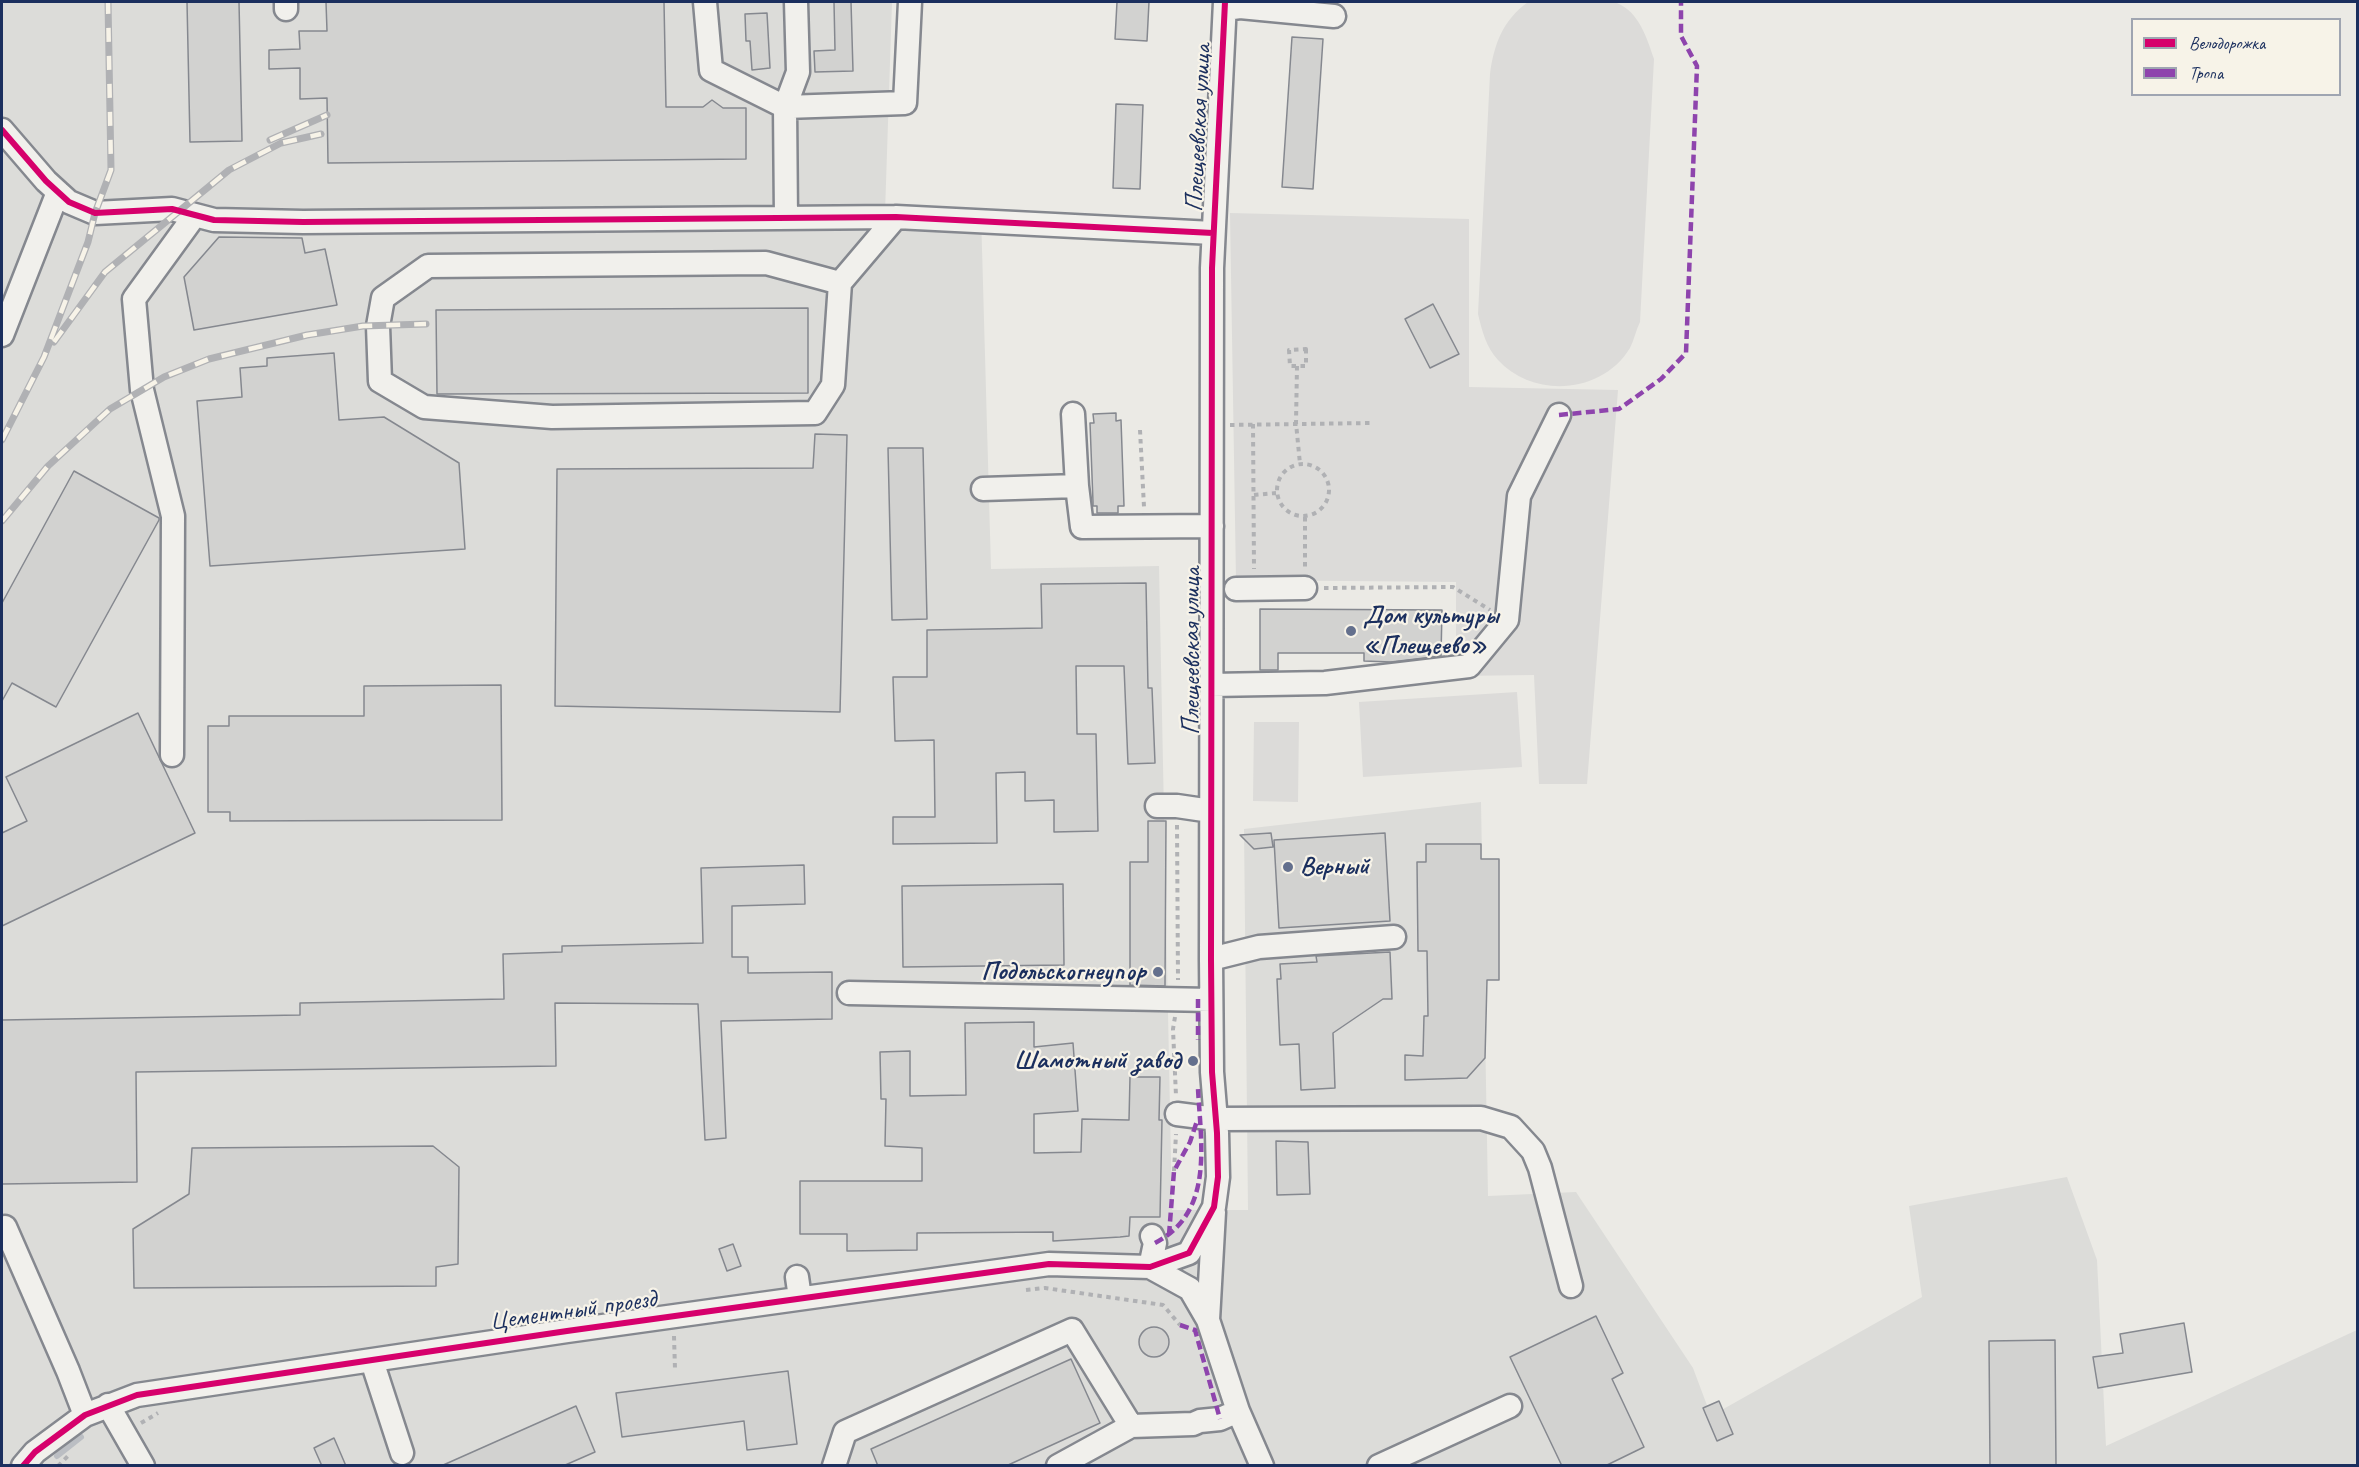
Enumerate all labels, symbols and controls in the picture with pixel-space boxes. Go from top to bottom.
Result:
legend [2131,18,2341,96]
text: Велодорожка [2189,32,2265,54]
street label: Плещеевская улица [1179,43,1219,213]
text: Тропа [2189,62,2223,84]
street label: Плещеевская улица [1176,567,1208,735]
place label: Дом культуры «Плещеево» [1363,600,1499,662]
marker: Дом культуры «Плещеево» [1344,624,1358,638]
place label: Верный [1300,851,1369,883]
marker: Верный [1281,860,1295,874]
place label: Подольскогнеупор [981,956,1146,988]
marker: Подольскогнеупор [1151,965,1165,979]
place label: Шамотный завод [1014,1045,1181,1077]
marker: Шамотный завод [1186,1054,1200,1068]
street label: Цементный проезд [488,1284,658,1338]

